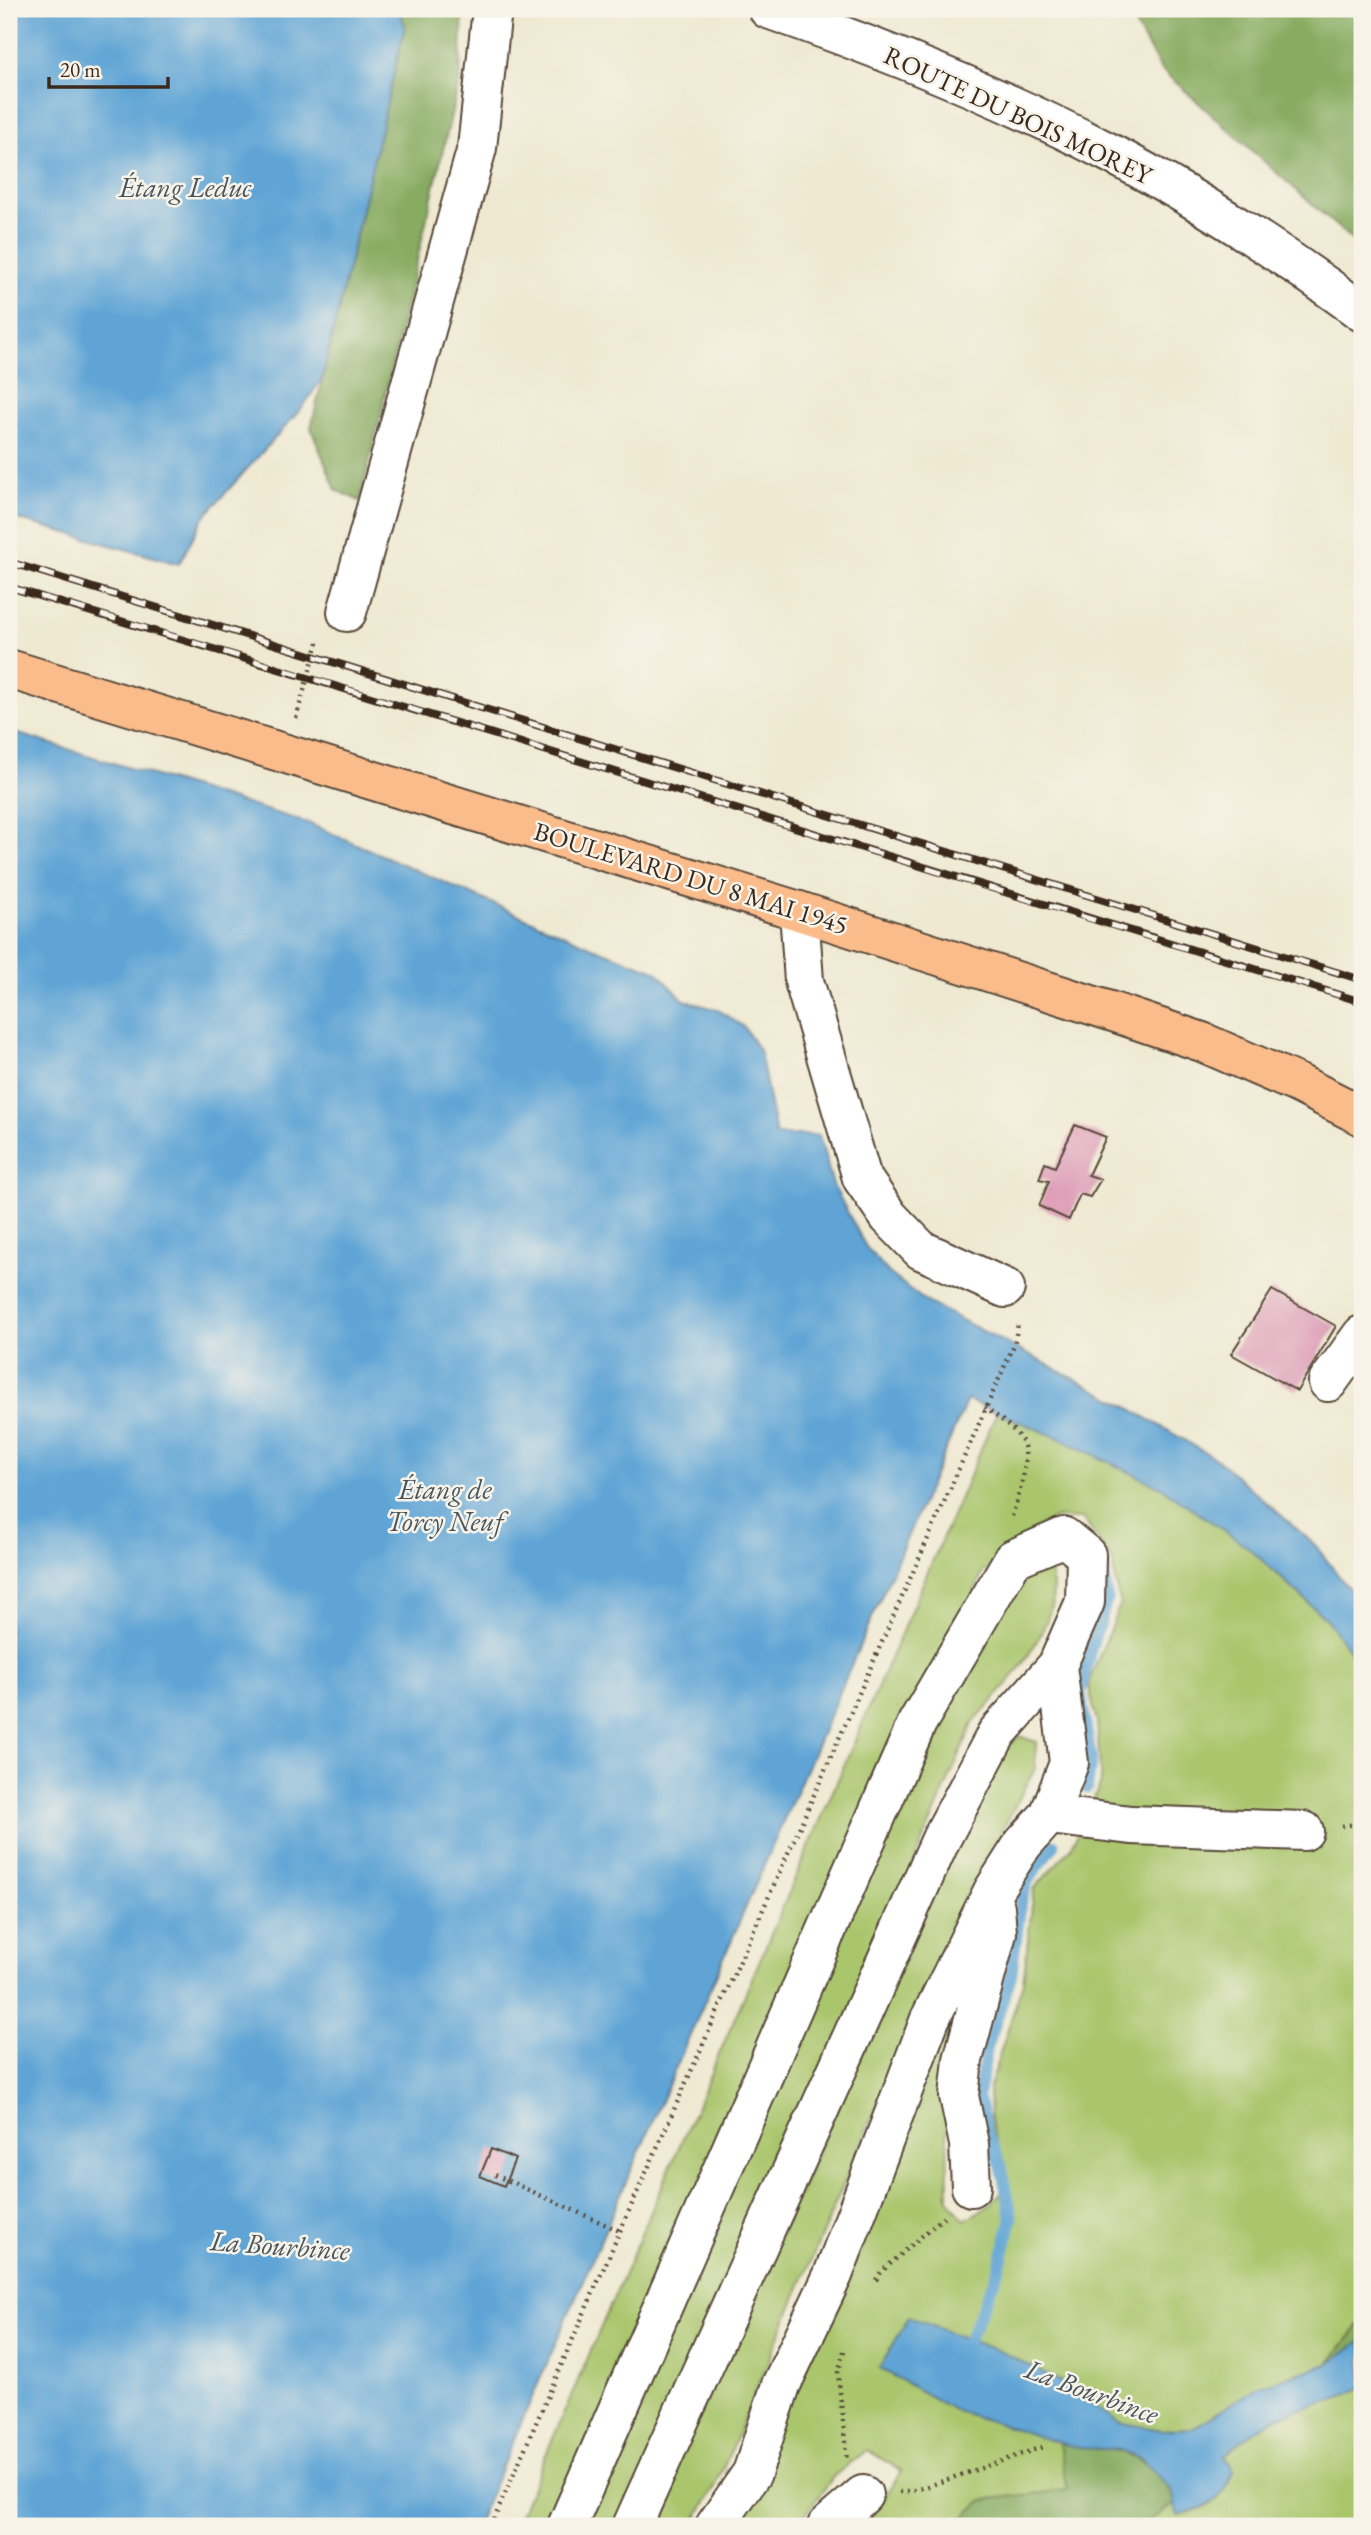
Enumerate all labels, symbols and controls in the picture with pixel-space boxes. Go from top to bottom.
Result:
street label: ROUTE DU BOIS MOREY [879,38,1159,193]
scale bar [49,46,168,90]
text: 20 m [60,56,101,83]
water label: Étang Leduc [118,169,252,205]
street label: BOULEVARD DU 8 MAI 1945 [530,814,852,942]
water label: Étang de Torcy Neuf [387,1471,509,1539]
water label: La Bourbince [208,2222,351,2268]
water label: La Bourbince [1019,2350,1164,2432]

